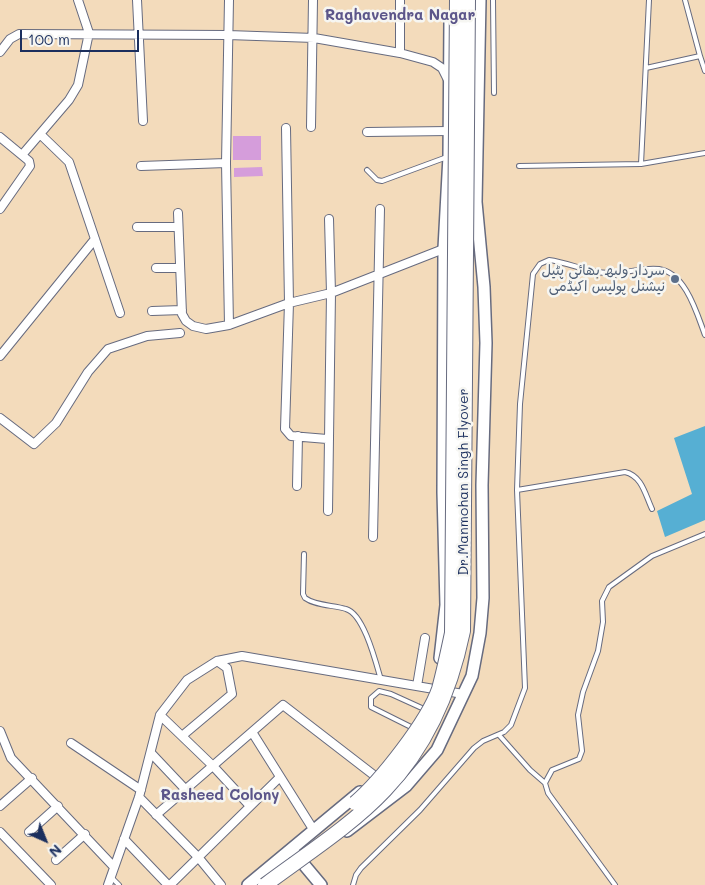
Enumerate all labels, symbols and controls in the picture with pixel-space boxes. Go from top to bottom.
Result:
district label: Raghavendra Nagar [325,6,475,24]
scale bar [22,20,141,52]
text: 100 m [28,29,70,49]
place label: سردار ولبھ بھائی پٹیل نیشنل پولیس اکیڈمی [541,263,665,296]
marker: سردار ولبھ بھائی پٹیل نیشنل پولیس اکیڈمی [669,273,681,285]
street label: Dr.Manmohan Singh Flyover [456,388,472,576]
district label: Rasheed Colony [161,786,279,804]
north arrow [20,815,70,865]
text: N [45,841,66,862]

